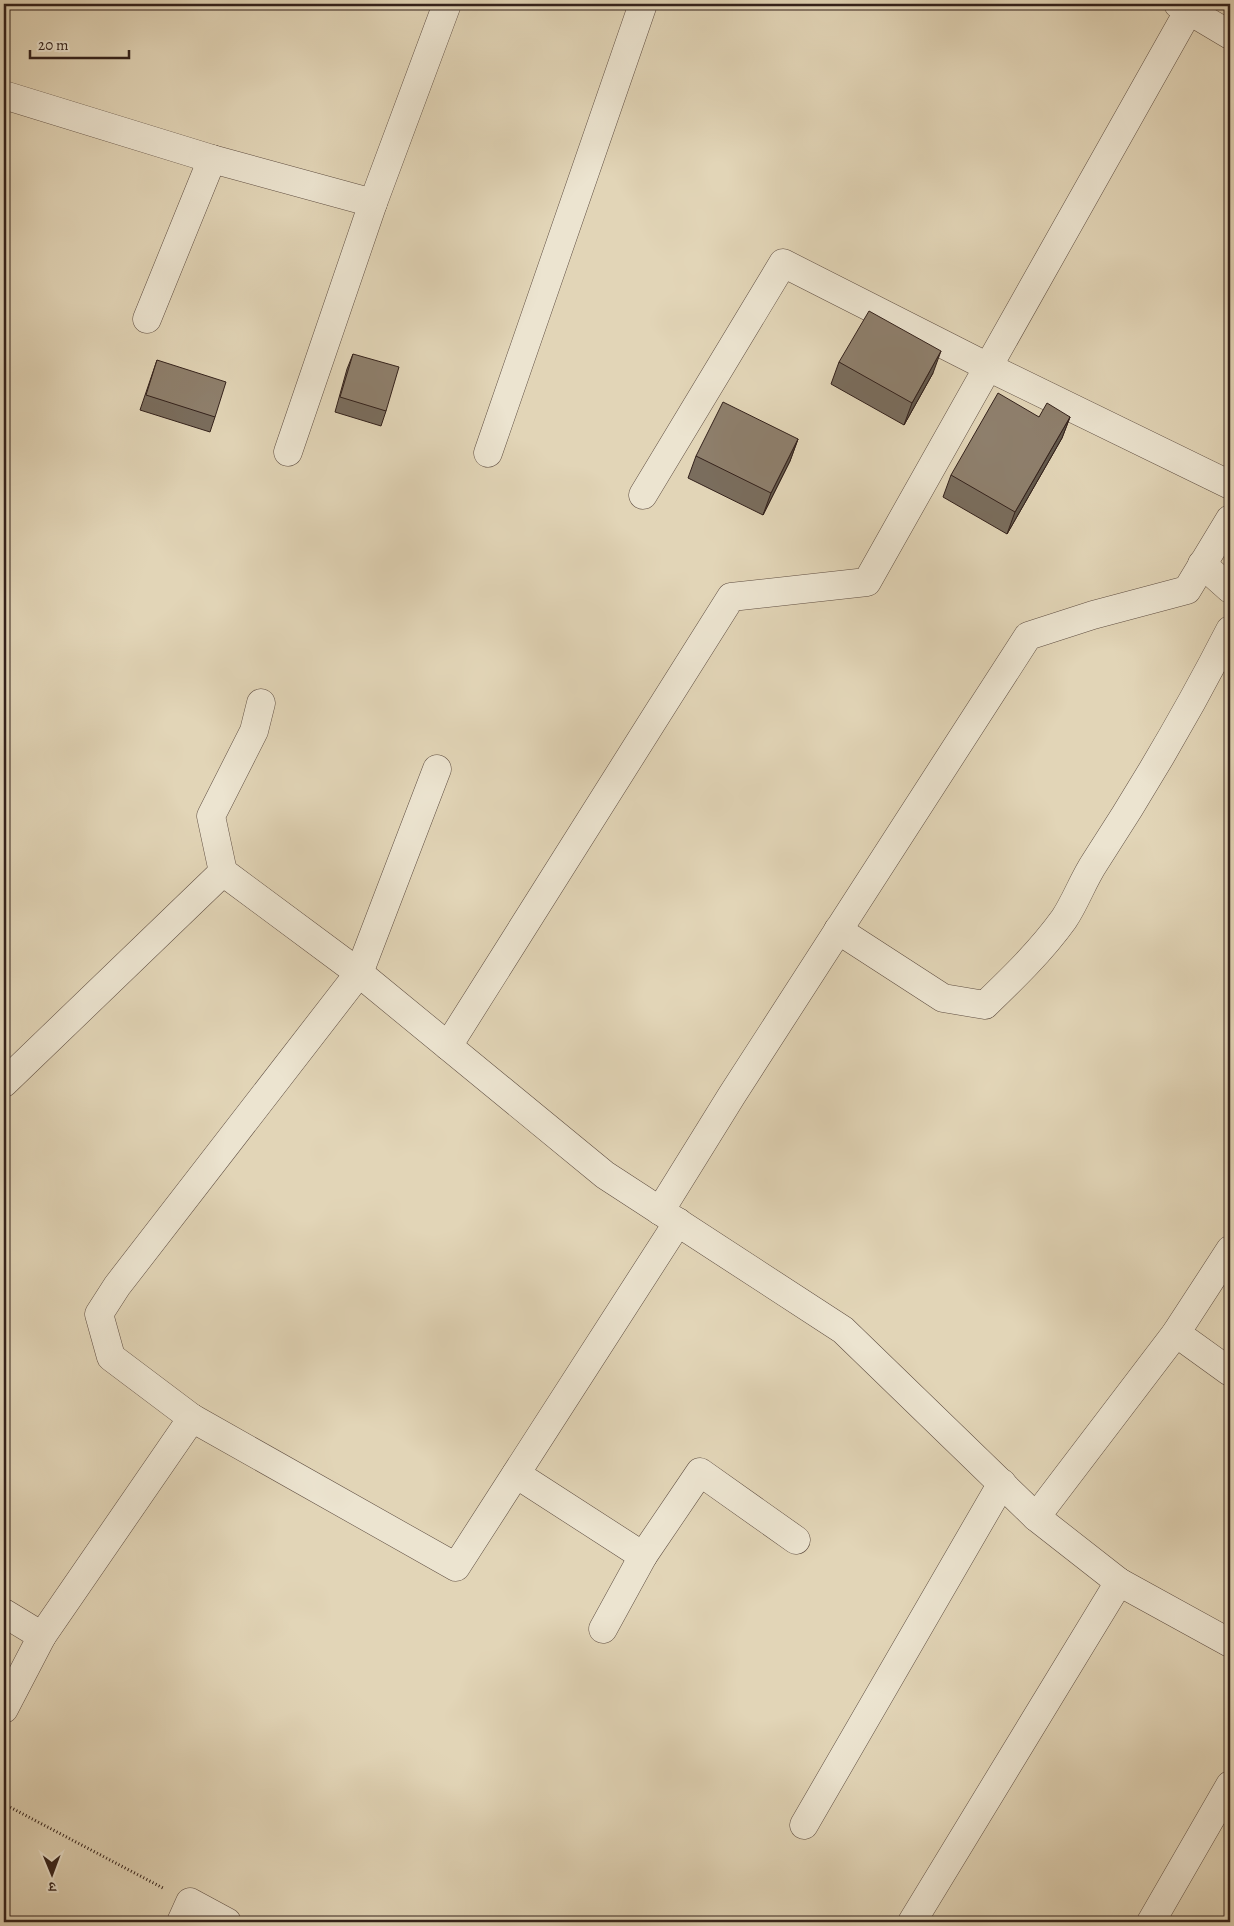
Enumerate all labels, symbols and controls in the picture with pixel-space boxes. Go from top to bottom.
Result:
scale bar [30,28,129,60]
text: 20 m [38,35,69,55]
north arrow [28,1848,78,1898]
text: उ [48,1877,57,1896]

